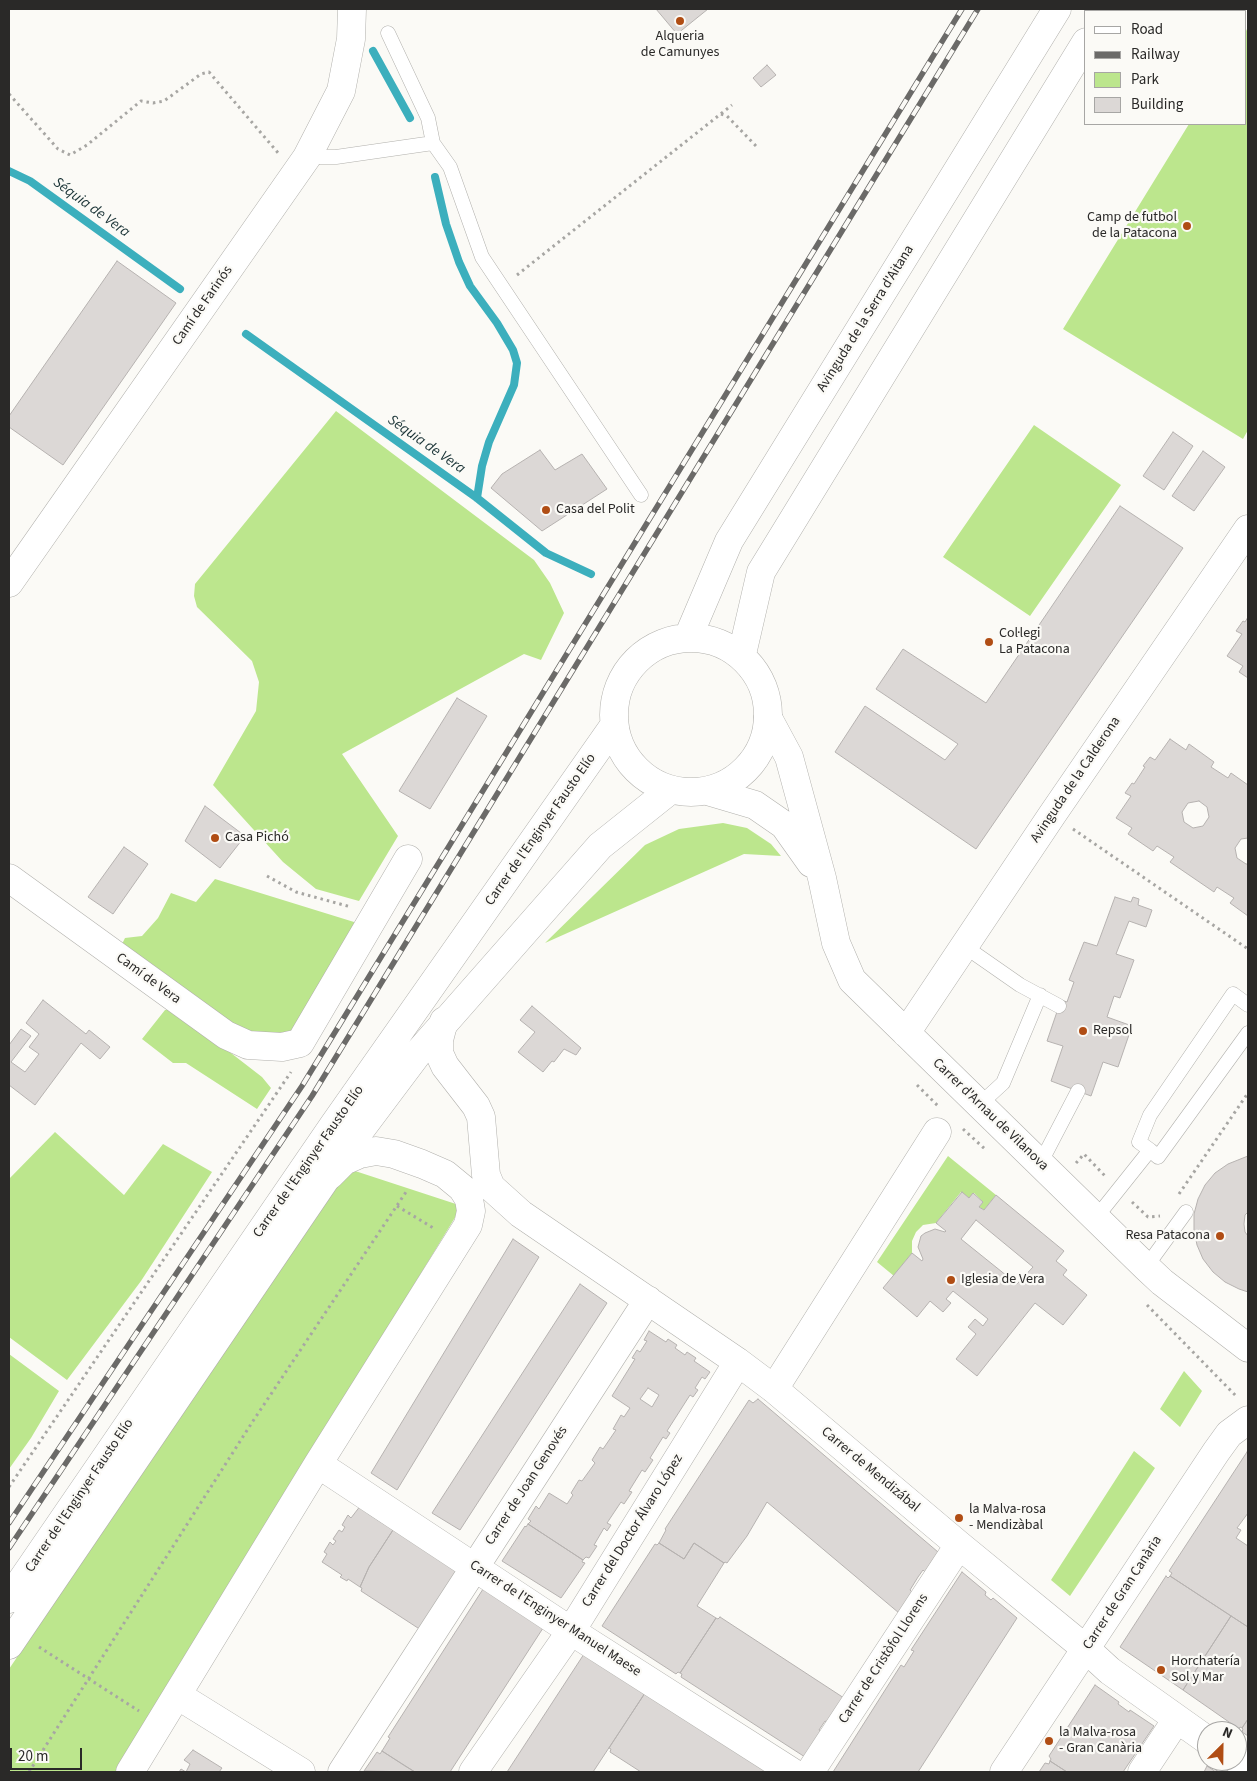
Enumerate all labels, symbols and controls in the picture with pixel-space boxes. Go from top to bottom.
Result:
legend [1084,10,1247,125]
marker: Alqueria de Camunyes [674,15,686,27]
text: Road [1131,19,1163,40]
place label: Alqueria de Camunyes [641,29,719,62]
text: Railway [1131,44,1180,65]
text: Park [1131,69,1159,90]
text: Building [1131,94,1183,115]
water label: Séquia de Vera [49,174,133,242]
place label: Camp de futbol de la Patacona [1087,210,1177,242]
marker: Camp de futbol de la Patacona [1181,220,1193,232]
street label: Avinguda de la Serra d'Aitana [814,243,918,395]
street label: Camí de Farinós [169,263,237,349]
water label: Séquia de Vera [384,412,468,478]
place label: Casa del Polit [556,502,635,518]
marker: Casa del Polit [540,504,552,516]
place label: Col·legi La Patacona [999,626,1070,658]
marker: Col·legi La Patacona [983,636,995,648]
street label: Avinguda de la Calderona [1027,714,1125,846]
street label: Carrer de l'Enginyer Fausto Elío [482,751,600,909]
place label: Casa Pichó [225,830,289,846]
marker: Casa Pichó [209,832,221,844]
street label: Camí de Vera [112,950,184,1008]
place label: Repsol [1093,1023,1133,1039]
marker: Repsol [1077,1025,1089,1037]
street label: Carrer d'Arnau de Vilanova [929,1055,1051,1175]
street label: Carrer de l'Enginyer Fausto Elío [250,1083,368,1241]
place label: Resa Patacona [1125,1228,1210,1244]
marker: Resa Patacona [1214,1230,1226,1242]
place label: Iglesia de Vera [961,1272,1044,1288]
marker: Iglesia de Vera [945,1274,957,1286]
street label: Carrer de l'Enginyer Fausto Elío [22,1416,138,1576]
street label: Carrer de Joan Genovés [482,1423,572,1549]
street label: Carrer de Mendizábal [817,1424,923,1516]
street label: Carrer del Doctor Álvaro López [579,1451,687,1611]
place label: la Malva-rosa - Mendizàbal [969,1502,1046,1534]
marker: la Malva-rosa - Mendizàbal [953,1512,965,1524]
street label: Carrer de Gran Canària [1080,1533,1166,1653]
street label: Carrer de l'Enginyer Manuel Maese [466,1557,644,1681]
street label: Carrer de Cristòfol Llorens [836,1591,932,1727]
place label: Horchatería Sol y Mar [1171,1654,1240,1686]
marker: Horchatería Sol y Mar [1155,1664,1167,1676]
north arrow [1197,1721,1247,1771]
text: N [1219,1722,1236,1744]
place label: la Malva-rosa - Gran Canària [1059,1725,1142,1758]
marker: la Malva-rosa - Gran Canària [1043,1735,1055,1747]
scale bar [12,1738,85,1770]
text: 20 m [18,1746,48,1767]

